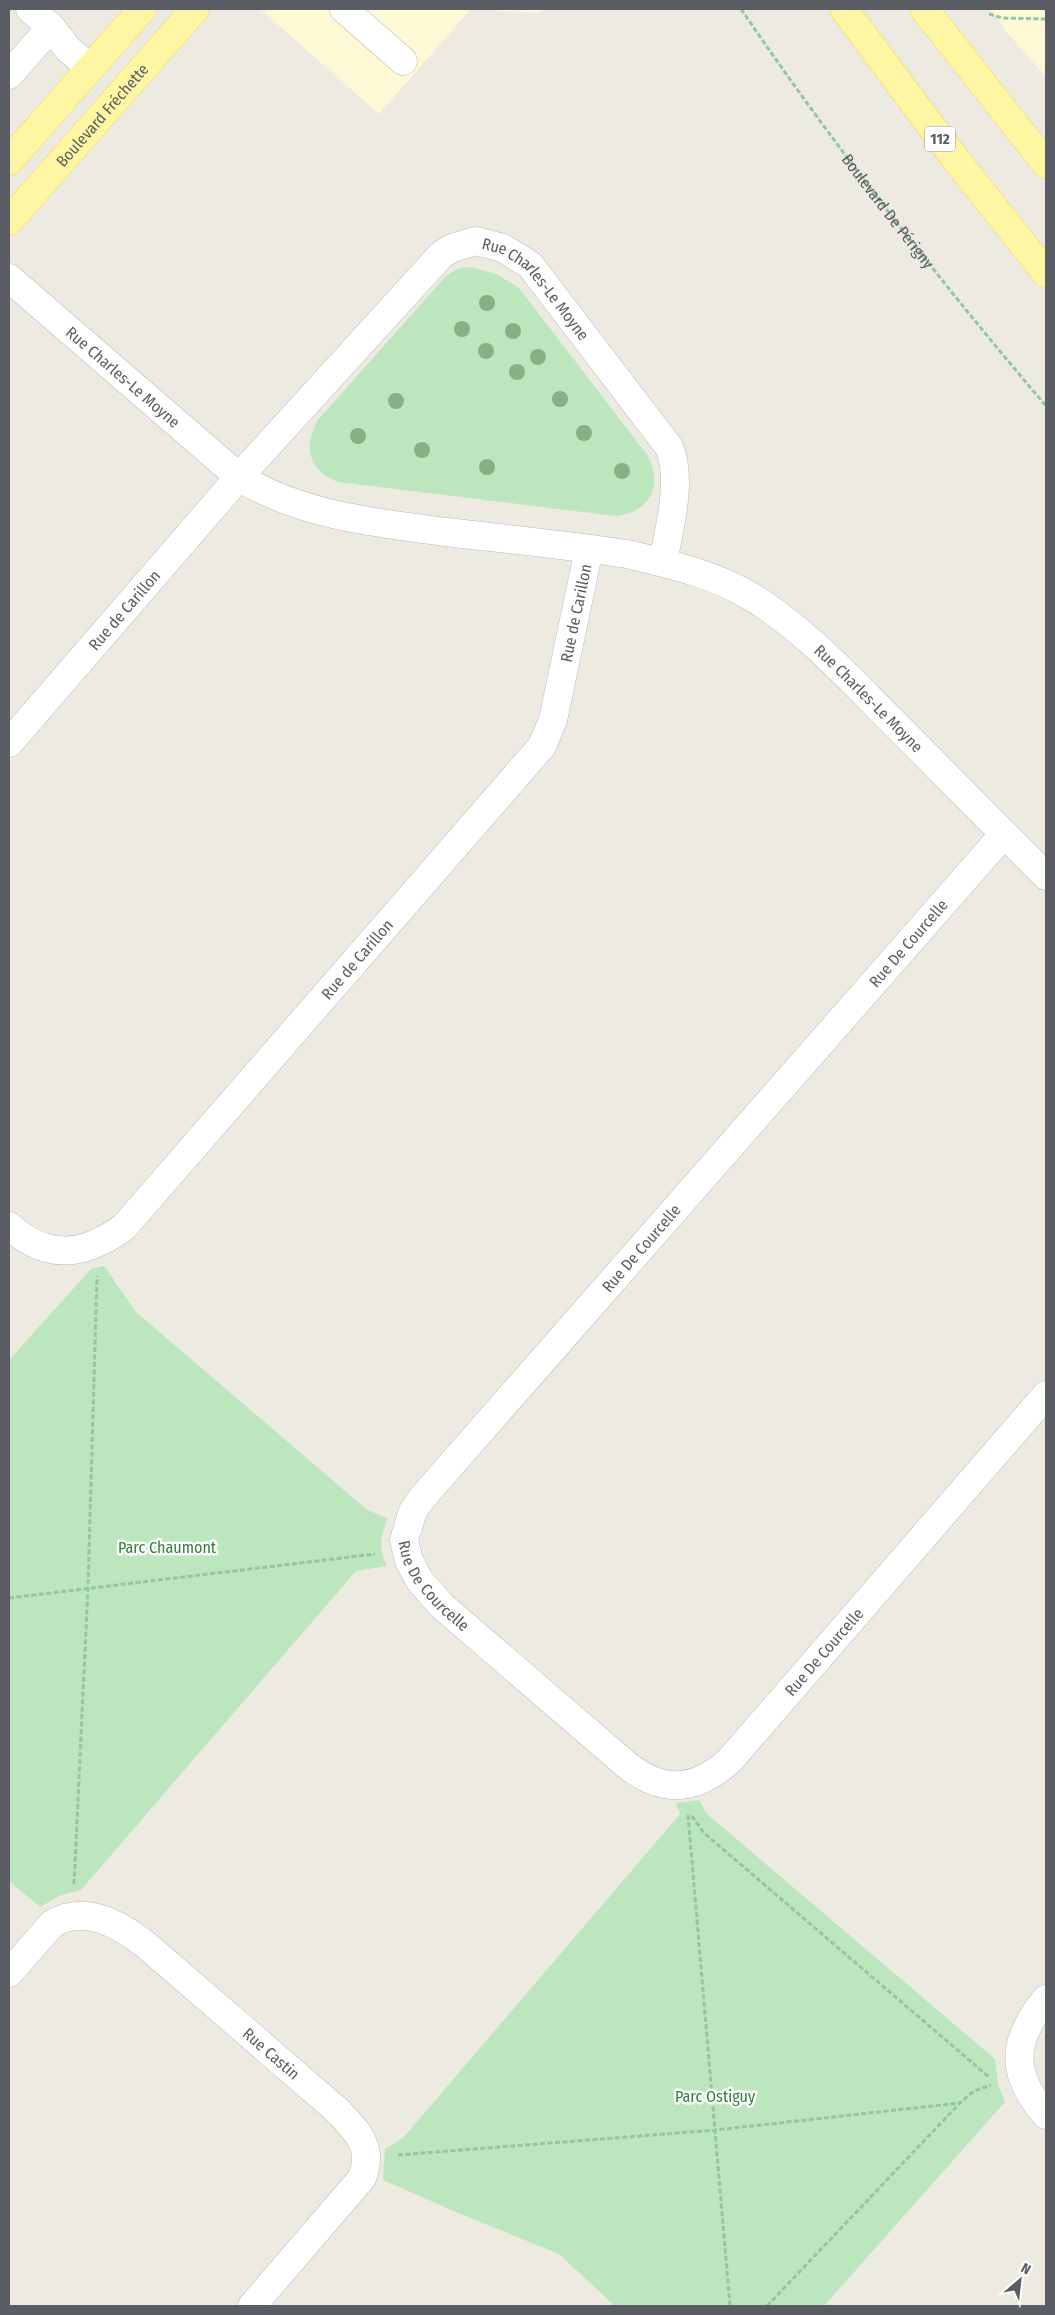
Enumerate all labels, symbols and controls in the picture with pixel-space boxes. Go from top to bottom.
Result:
street label: Boulevard Fréchette [52,60,153,171]
road number: 112 [925,126,955,152]
street label: Boulevard De Périgny [838,150,938,273]
street label: Rue Charles-Le Moyne [480,234,593,344]
street label: Rue Charles-Le Moyne [62,323,184,432]
street label: Rue de Carillon [556,562,596,664]
street label: Rue de Carillon [85,566,164,654]
street label: Rue Charles-Le Moyne [810,641,927,756]
street label: Rue De Courcelle [865,895,952,991]
street label: Rue de Carillon [317,916,397,1003]
street label: Rue De Courcelle [598,1200,685,1296]
park label: Parc Chaumont [118,1538,217,1557]
street label: Rue De Courcelle [394,1539,473,1635]
street label: Rue De Courcelle [781,1604,867,1700]
street label: Rue Castin [239,2024,303,2084]
park label: Parc Ostiguy [675,2087,756,2106]
north arrow [995,2255,1045,2305]
text: N [1018,2259,1034,2278]

